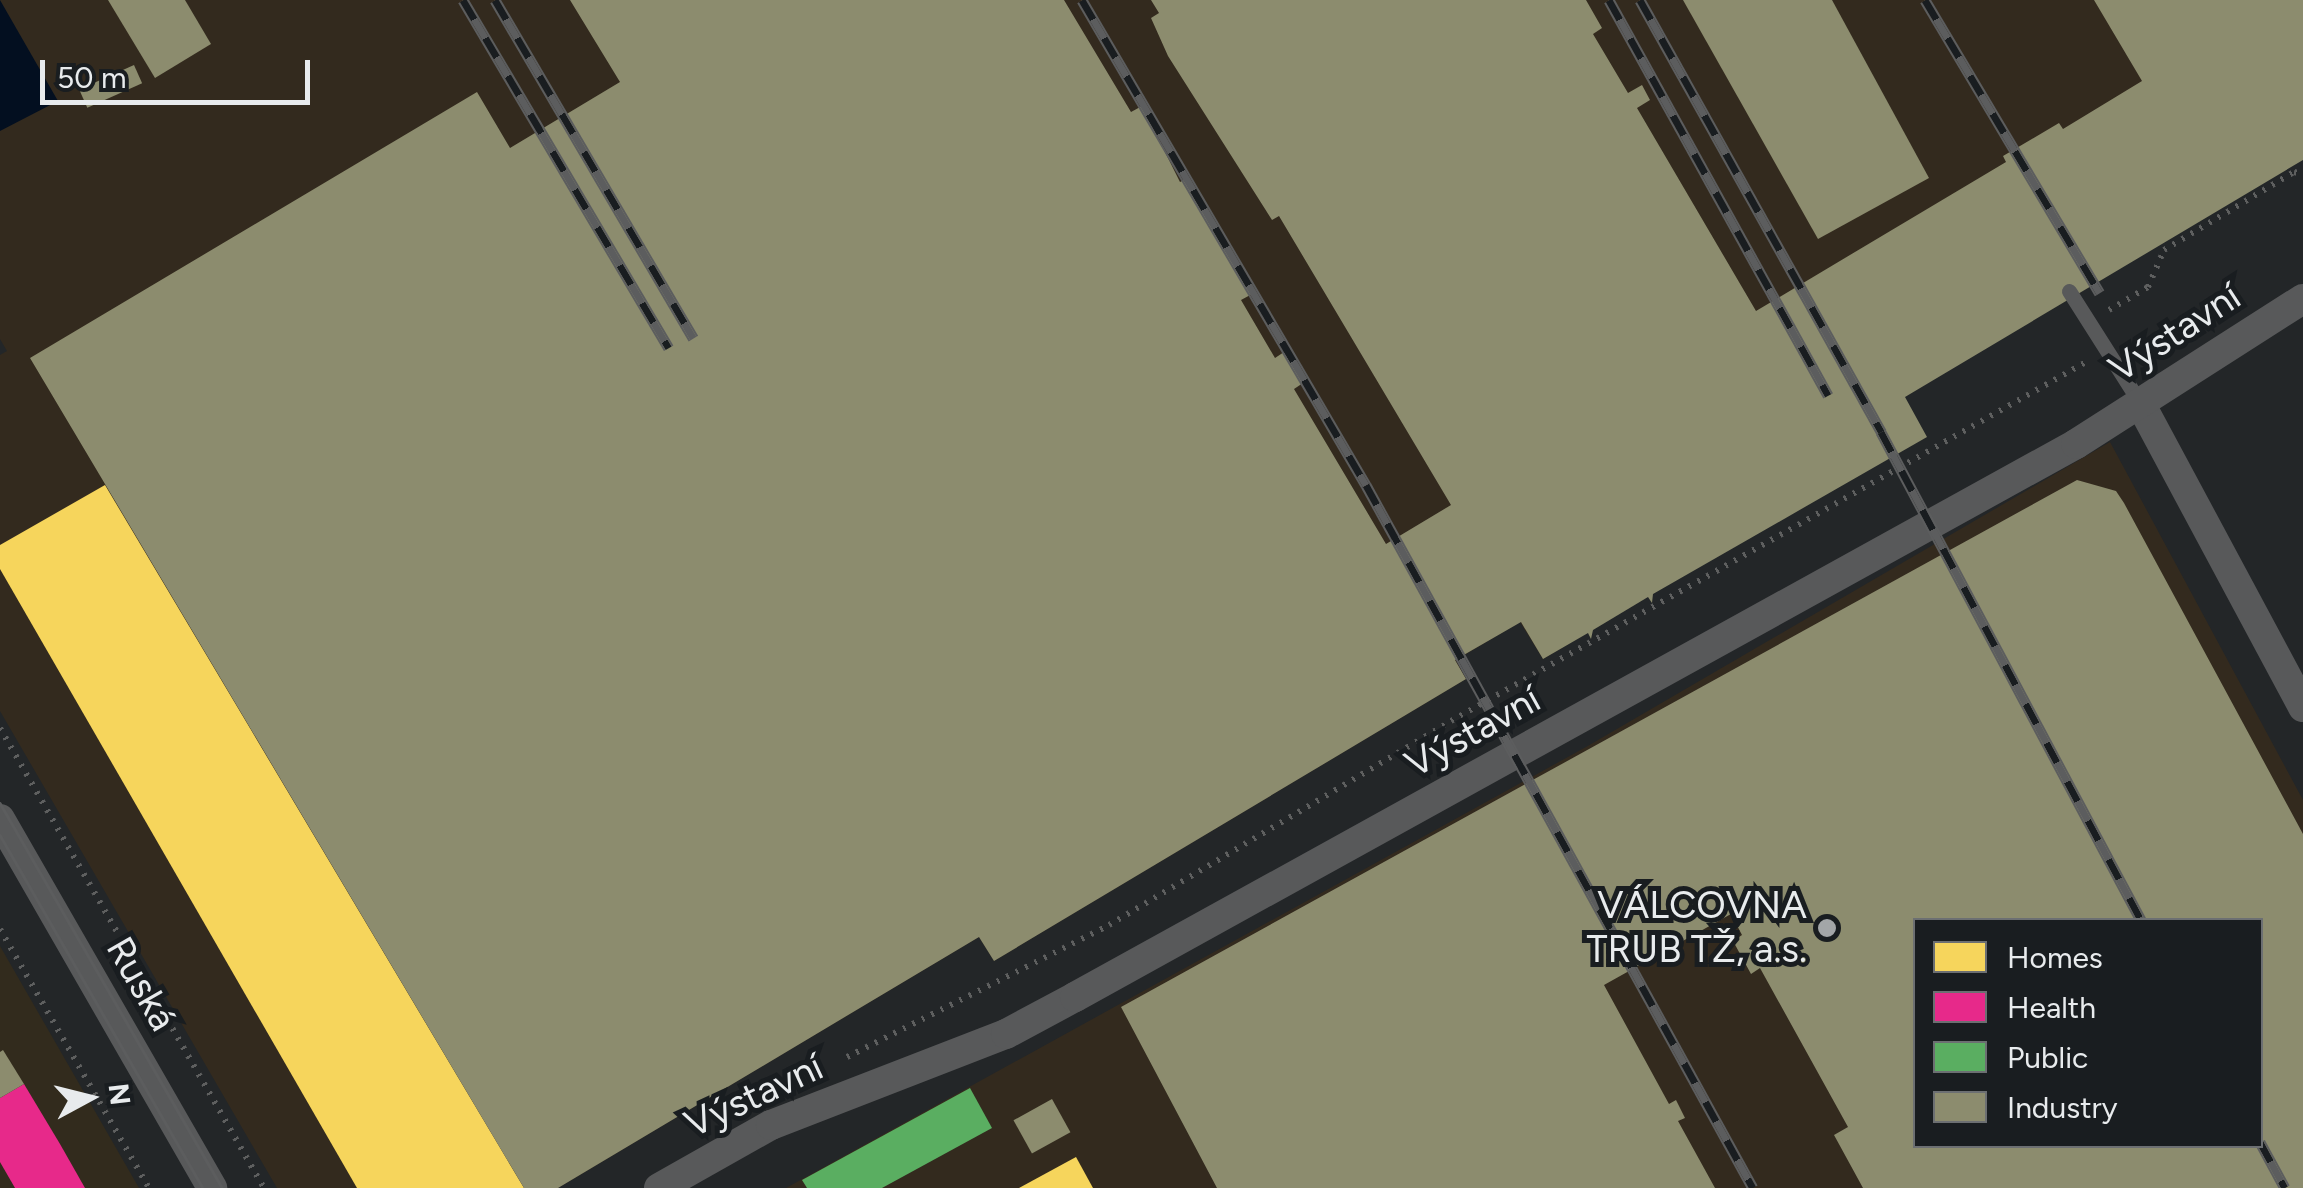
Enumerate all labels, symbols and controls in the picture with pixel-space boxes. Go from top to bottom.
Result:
scale bar [45,40,315,102]
text: 50 m [57,59,126,96]
street label: Výstavní [2101,274,2249,392]
street label: Výstavní [1398,676,1548,788]
place label: VÁLCOVNA TRUB TŽ, a.s. [1587,883,1807,972]
marker: VÁLCOVNA TRUB TŽ, a.s. [1816,917,1838,939]
legend [1913,918,2263,1148]
street label: Ruská [96,929,186,1039]
text: Homes [2007,939,2103,976]
text: Health [2007,989,2096,1026]
text: Public [2007,1039,2088,1076]
street label: Výstavní [678,1044,830,1148]
north arrow [40,1048,140,1148]
text: N [102,1082,138,1107]
text: Industry [2007,1089,2117,1126]

